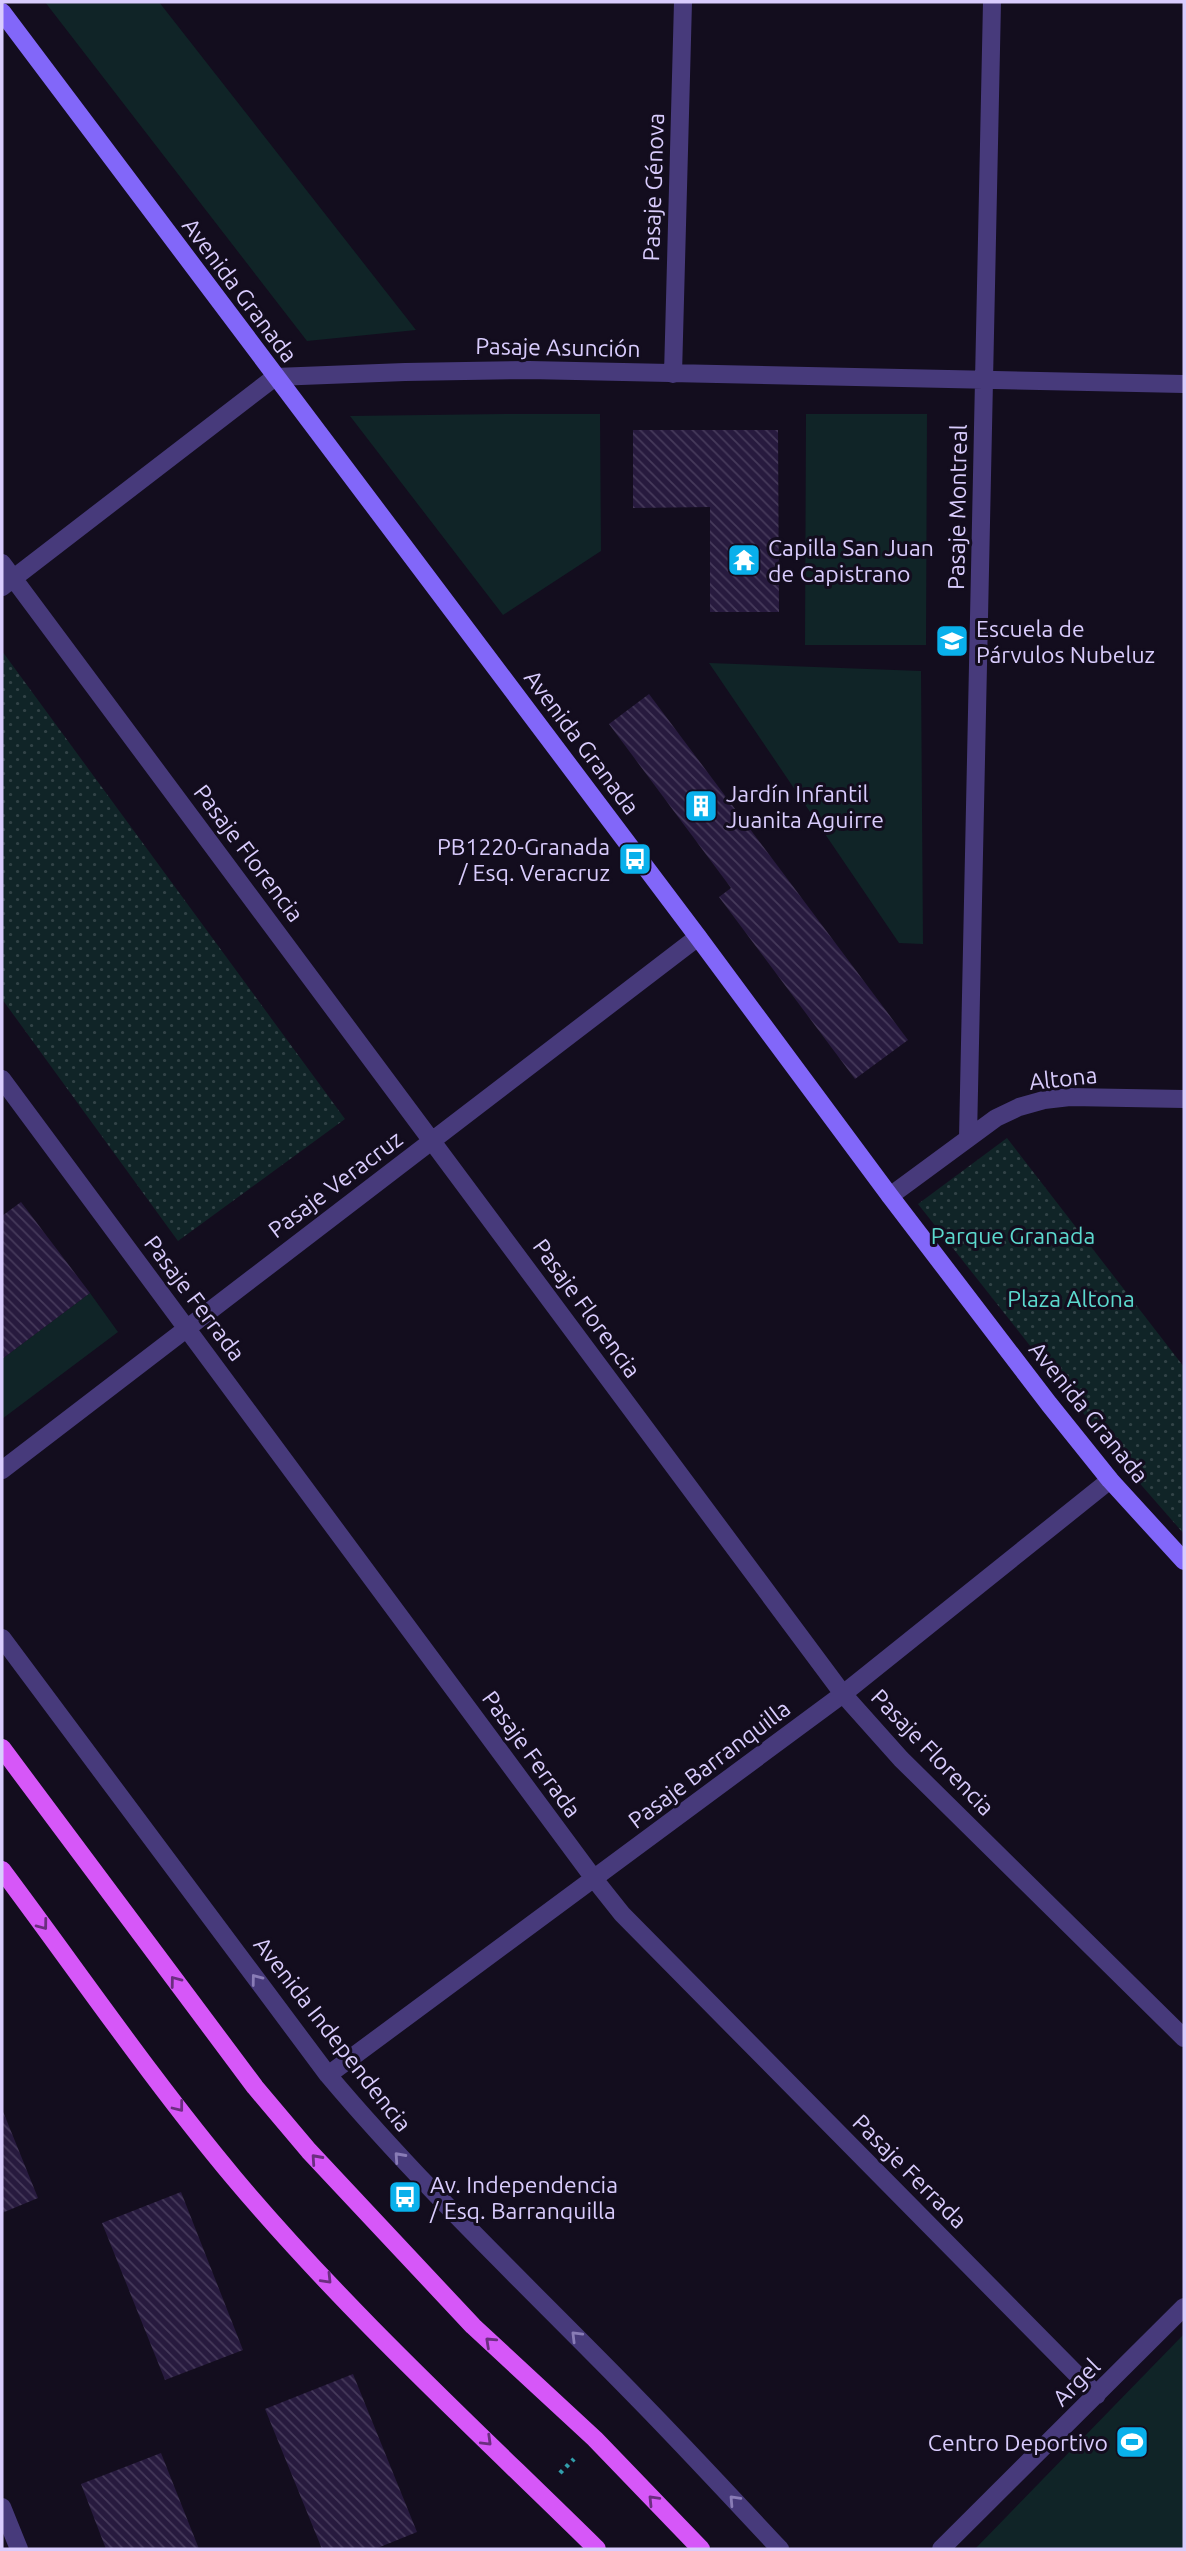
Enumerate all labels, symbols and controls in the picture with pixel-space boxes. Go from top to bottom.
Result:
street label: Pasaje Génova [638,112,668,262]
street label: Avenida Granada [178,213,302,367]
street label: Pasaje Asunción [475,333,641,361]
street label: Pasaje Montreal [943,424,971,590]
place label: Capilla San Juan de Capistrano [768,535,934,586]
temple icon: Capilla San Juan de Capistrano [725,541,763,579]
place label: Escuela de Párvulos Nubeluz [976,616,1155,667]
school or university icon: Escuela de Párvulos Nubeluz [933,622,971,660]
street label: Avenida Granada [520,665,644,819]
street label: Pasaje Florencia [189,780,309,926]
place label: Jardín Infantil Juanita Aguirre [726,781,884,832]
building icon: Jardín Infantil Juanita Aguirre [682,787,720,825]
place label: PB1220-Granada / Esq. Veracruz [437,834,610,885]
bus stop icon: PB1220-Granada / Esq. Veracruz [616,840,654,878]
street label: Altona [1028,1062,1098,1094]
street label: Pasaje Veracruz [263,1126,407,1242]
park label: Parque Granada [931,1223,1095,1248]
street label: Pasaje Ferrada [140,1231,250,1365]
street label: Pasaje Florencia [528,1234,646,1382]
park label: Plaza Altona [1007,1286,1135,1311]
street label: Avenida Granada [1025,1337,1153,1487]
street label: Pasaje Florencia [867,1684,999,1820]
street label: Pasaje Ferrada [478,1686,586,1822]
street label: Pasaje Barranquilla [623,1695,795,1833]
one-way arrow [34,1917,47,1929]
street label: Avenida Independencia [249,1932,417,2136]
one-way arrow [252,1975,265,1987]
one-way arrow [171,1976,184,1989]
one-way arrow [170,2099,183,2111]
street label: Pasaje Ferrada [848,2109,972,2233]
one-way arrow [394,2152,407,2165]
one-way arrow [312,2154,325,2167]
place label: Av. Independencia / Esq. Barranquilla [429,2172,618,2223]
bus stop icon: Av. Independencia / Esq. Barranquilla [386,2178,424,2216]
one-way arrow [318,2271,331,2284]
one-way arrow [571,2331,584,2344]
one-way arrow [485,2338,498,2350]
street label: Argel [1048,2354,1104,2410]
sports icon: Centro Deportivo [1113,2423,1151,2461]
place label: Centro Deportivo [928,2430,1108,2455]
one-way arrow [478,2433,491,2446]
one-way arrow [649,2495,662,2508]
one-way arrow [729,2495,742,2508]

